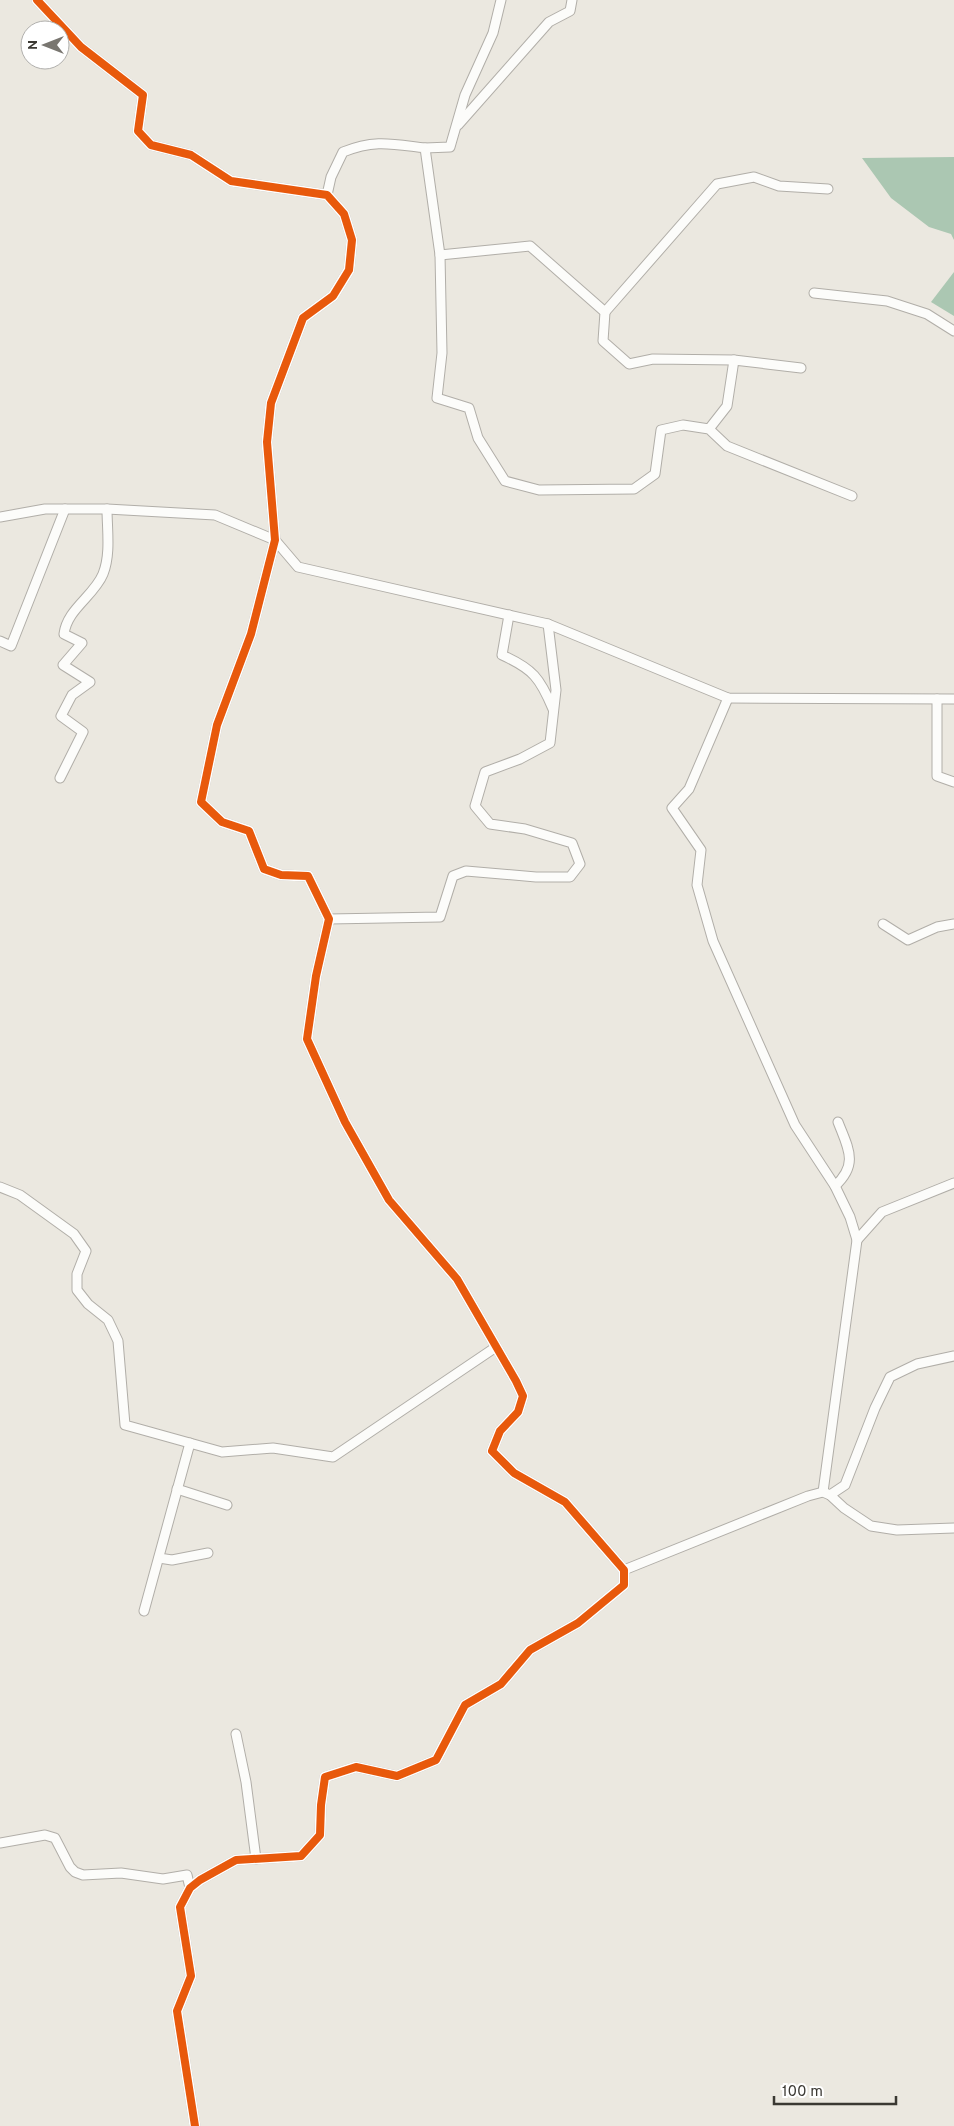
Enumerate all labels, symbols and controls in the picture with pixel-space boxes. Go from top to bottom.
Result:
north arrow [20,20,70,70]
text: N [25,40,42,50]
scale bar [774,2074,896,2106]
text: 100 m [782,2083,823,2102]

